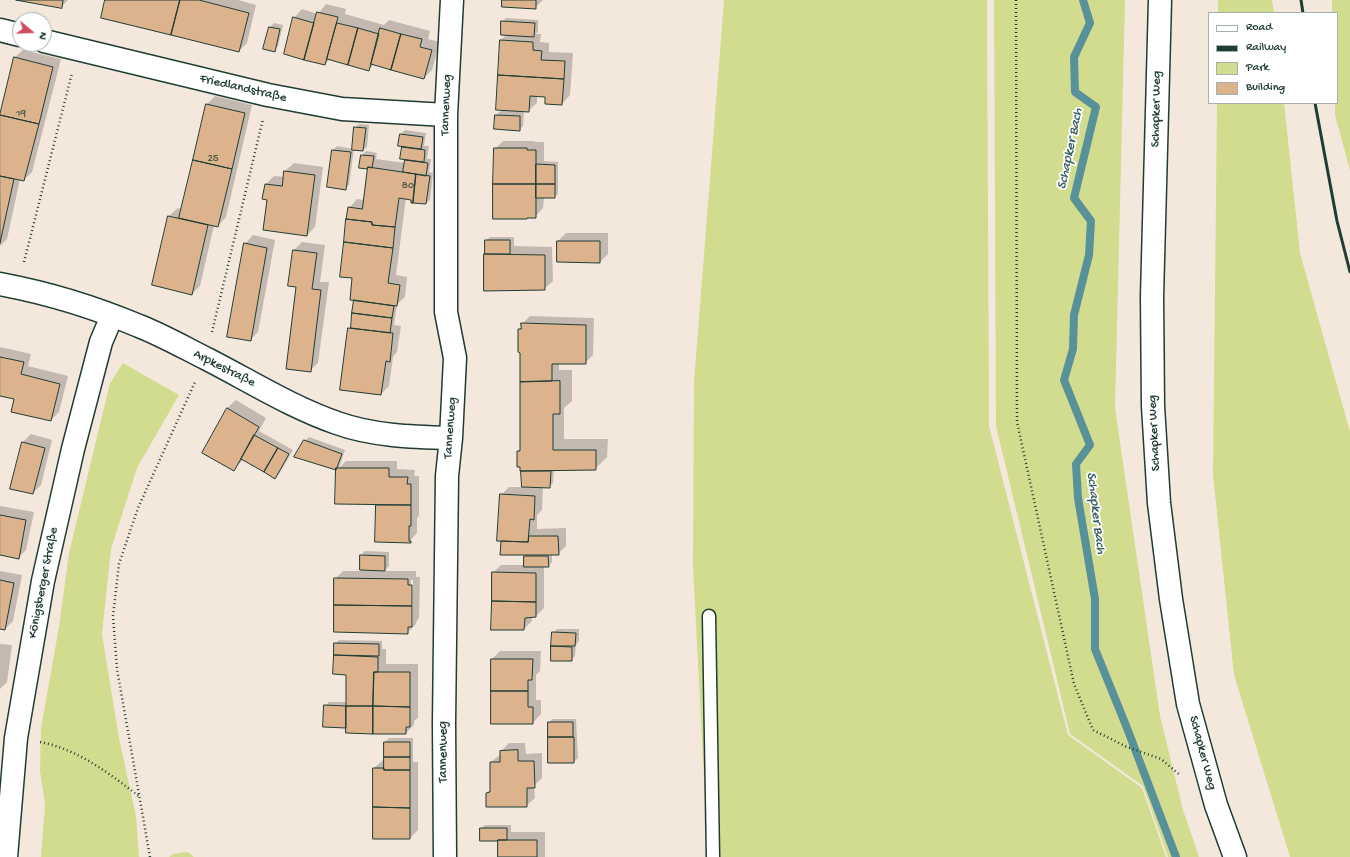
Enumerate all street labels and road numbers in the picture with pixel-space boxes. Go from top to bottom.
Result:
street label: Friedlandstraße [198,71,288,107]
street label: Schapker Weg [1149,71,1165,147]
street label: Tannenweg [438,74,456,136]
street label: Arpkestraße [190,347,258,391]
street label: Schapker Weg [1145,394,1165,472]
street label: Tannenweg [441,397,461,459]
street label: Königsberger Straße [26,526,62,640]
street label: Schapker Weg [1185,714,1219,792]
street label: Tannenweg [436,721,452,783]

